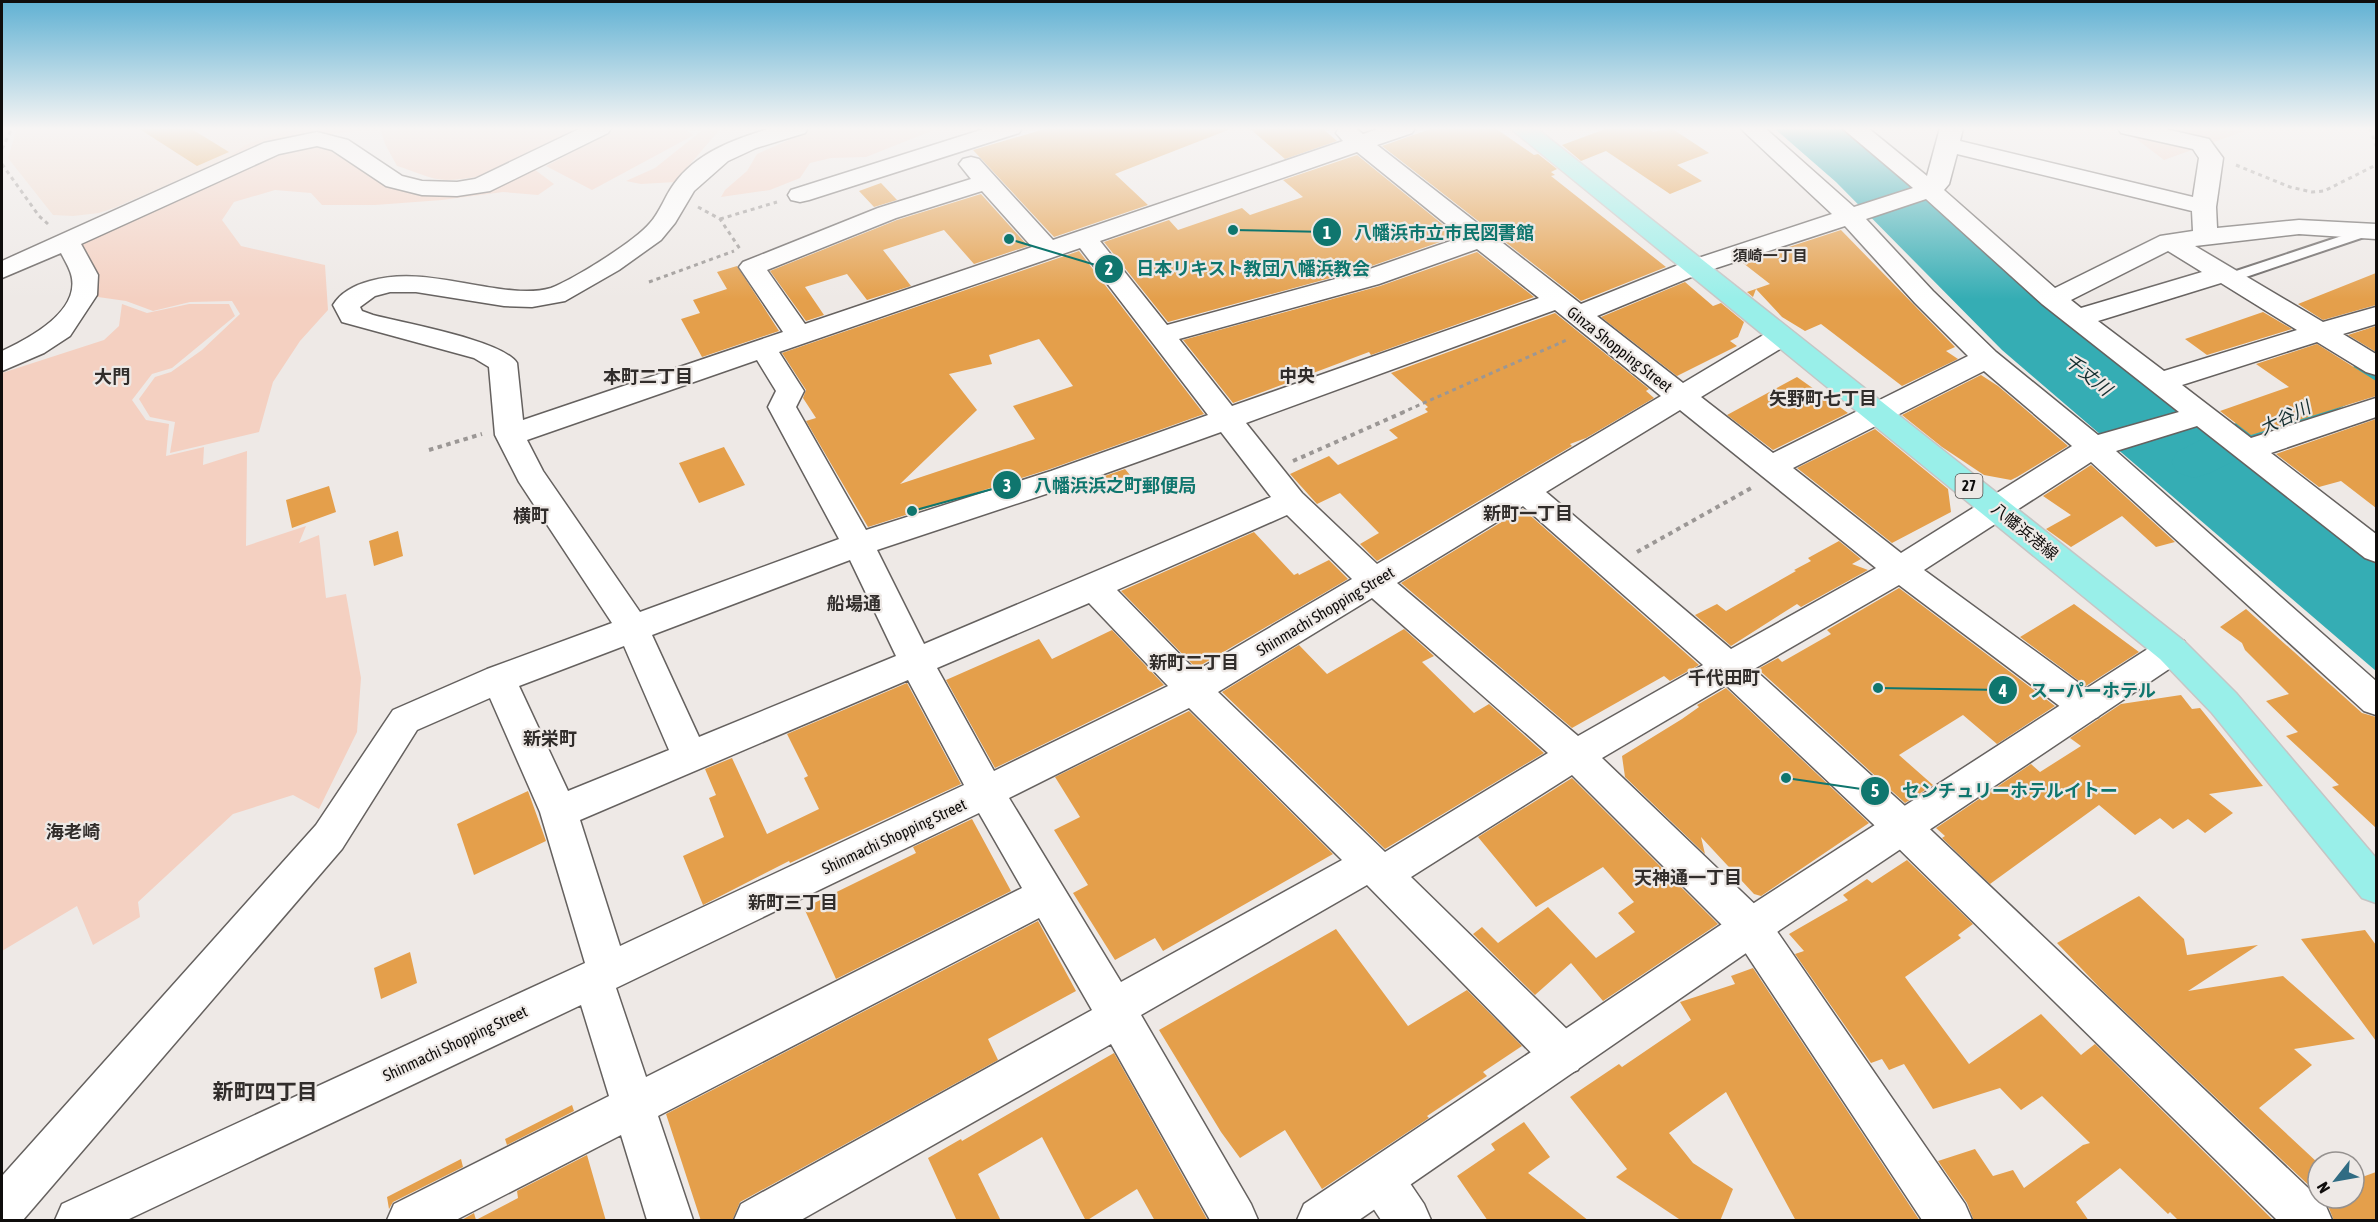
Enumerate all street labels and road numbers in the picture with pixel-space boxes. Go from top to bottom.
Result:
street label: Ginza Shopping Street [1563,302,1676,397]
road number: 27 [1956,474,1982,498]
street label: 八幡浜港線 [1988,499,2062,563]
street label: Shinmachi Shopping Street [1253,563,1398,660]
street label: Shinmachi Shopping Street [819,794,970,878]
street label: Shinmachi Shopping Street [380,1001,531,1085]

